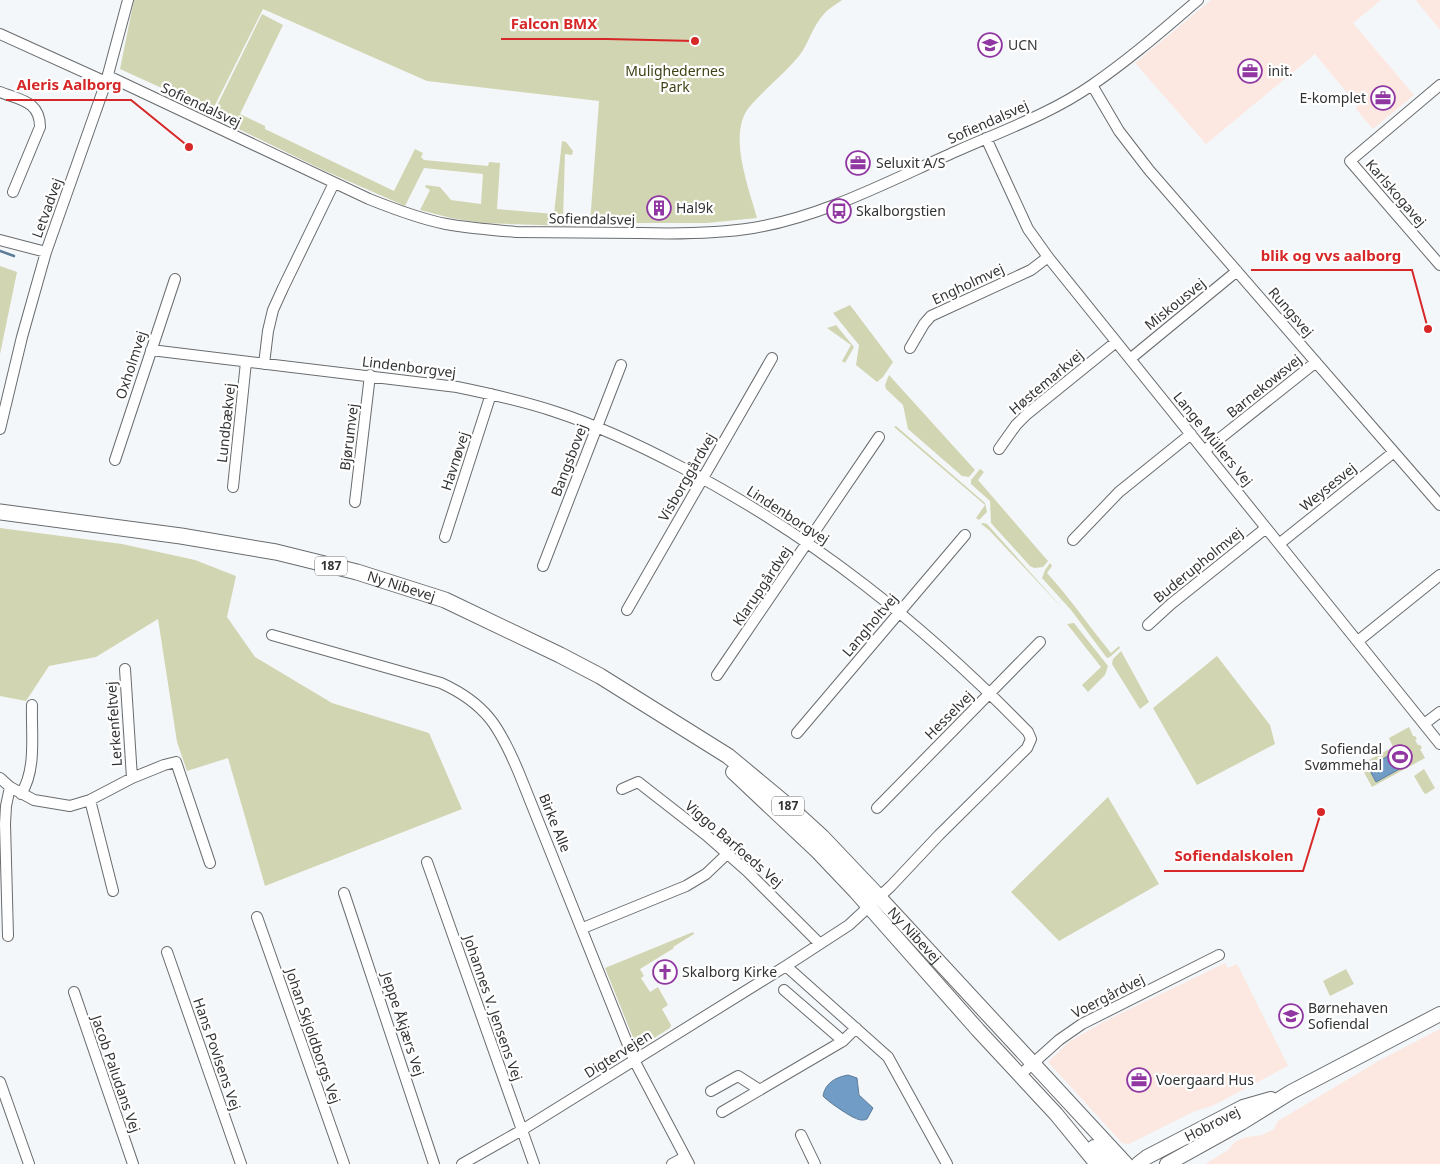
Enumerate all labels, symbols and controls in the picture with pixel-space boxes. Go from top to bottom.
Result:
callout: Falcon BMX [501,9,607,39]
text: Falcon BMX [511,13,597,33]
school or university icon: UCN [977,32,1003,58]
place label: UCN [1008,35,1038,54]
office icon: init. [1237,58,1263,84]
park label: Mulighedernes Park [625,61,725,96]
place label: init. [1268,61,1293,80]
callout: Aleris Aalborg [6,70,131,100]
text: Aleris Aalborg [16,74,122,94]
street label: Sofiendalsvej [158,78,244,131]
office icon: E-komplet [1370,85,1396,111]
place label: E-komplet [1300,88,1366,107]
street label: Sofiendalsvej [944,95,1031,148]
office icon: Seluxit A/S [845,150,871,176]
place label: Seluxit A/S [876,153,946,172]
street label: Karlskogavej [1362,155,1431,230]
street label: Letvadvej [27,175,66,240]
building icon: Hal9k [646,195,672,221]
place label: Hal9k [676,198,714,217]
bus stop icon: Skalborgstien [826,198,852,224]
place label: Skalborgstien [856,201,946,220]
street label: Sofiendalsvej [549,208,635,229]
callout: blik og vvs aalborg [1251,240,1412,270]
text: blik og vvs aalborg [1261,245,1401,265]
street label: Engholmvej [929,259,1007,309]
street label: Miskousvej [1140,273,1209,334]
street label: Rungsvej [1265,283,1318,341]
street label: Oxholmvej [111,328,150,401]
street label: Høstemarkvej [1005,345,1087,418]
street label: Barnekowsvej [1222,350,1305,422]
street label: Lindenborgvej [361,351,457,382]
street label: Lundbækvej [212,382,239,464]
street label: Lange Müllers Vej [1169,388,1257,490]
street label: Bjørumvej [335,402,362,472]
street label: Bangsbovej [546,421,591,499]
street label: Havnøvej [436,429,473,493]
street label: Visborggårdvej [654,429,720,524]
street label: Weysesvej [1296,458,1360,515]
street label: Lindenborgvej [743,481,833,548]
street label: Buderupholmvej [1149,523,1246,607]
street label: Klarupgårdvej [728,542,795,629]
road number: 187 [315,556,347,576]
street label: Ny Nibevej [365,566,438,605]
street label: Langholtvej [838,589,902,660]
street label: Lerkenfeltvej [101,681,126,767]
street label: Hesselvej [920,686,977,743]
place label: Sofiendal Svømmehal [1305,739,1382,774]
sports icon: Sofiendal Svømmehal [1387,744,1413,770]
street label: Birke Alle [535,791,576,855]
street label: Viggo Barfoeds Vej [681,796,787,891]
road number: 187 [772,796,804,816]
callout: Sofiendalskolen [1164,841,1303,871]
text: Sofiendalskolen [1175,845,1293,865]
street label: Ny Nibevej [884,902,946,967]
street label: Johannes V. Jensens Vej [459,930,527,1083]
church icon: Skalborg Kirke [652,959,678,985]
place label: Skalborg Kirke [682,962,777,981]
street label: Johan Skjoldborgs Vej [281,964,346,1106]
street label: Jeppe Åkjærs Vej [377,967,429,1078]
street label: Voergårdvej [1068,969,1147,1022]
street label: Hans Povlsens Vej [189,995,246,1113]
place label: Børnehaven Sofiendal [1308,998,1388,1033]
school or university icon: Børnehaven Sofiendal [1278,1003,1304,1029]
street label: Jacob Paludans Vej [87,1011,145,1135]
street label: Digtervejen [580,1025,655,1082]
office icon: Voergaard Hus [1126,1067,1152,1093]
place label: Voergaard Hus [1156,1070,1254,1089]
street label: Hobrovej [1181,1102,1243,1146]

